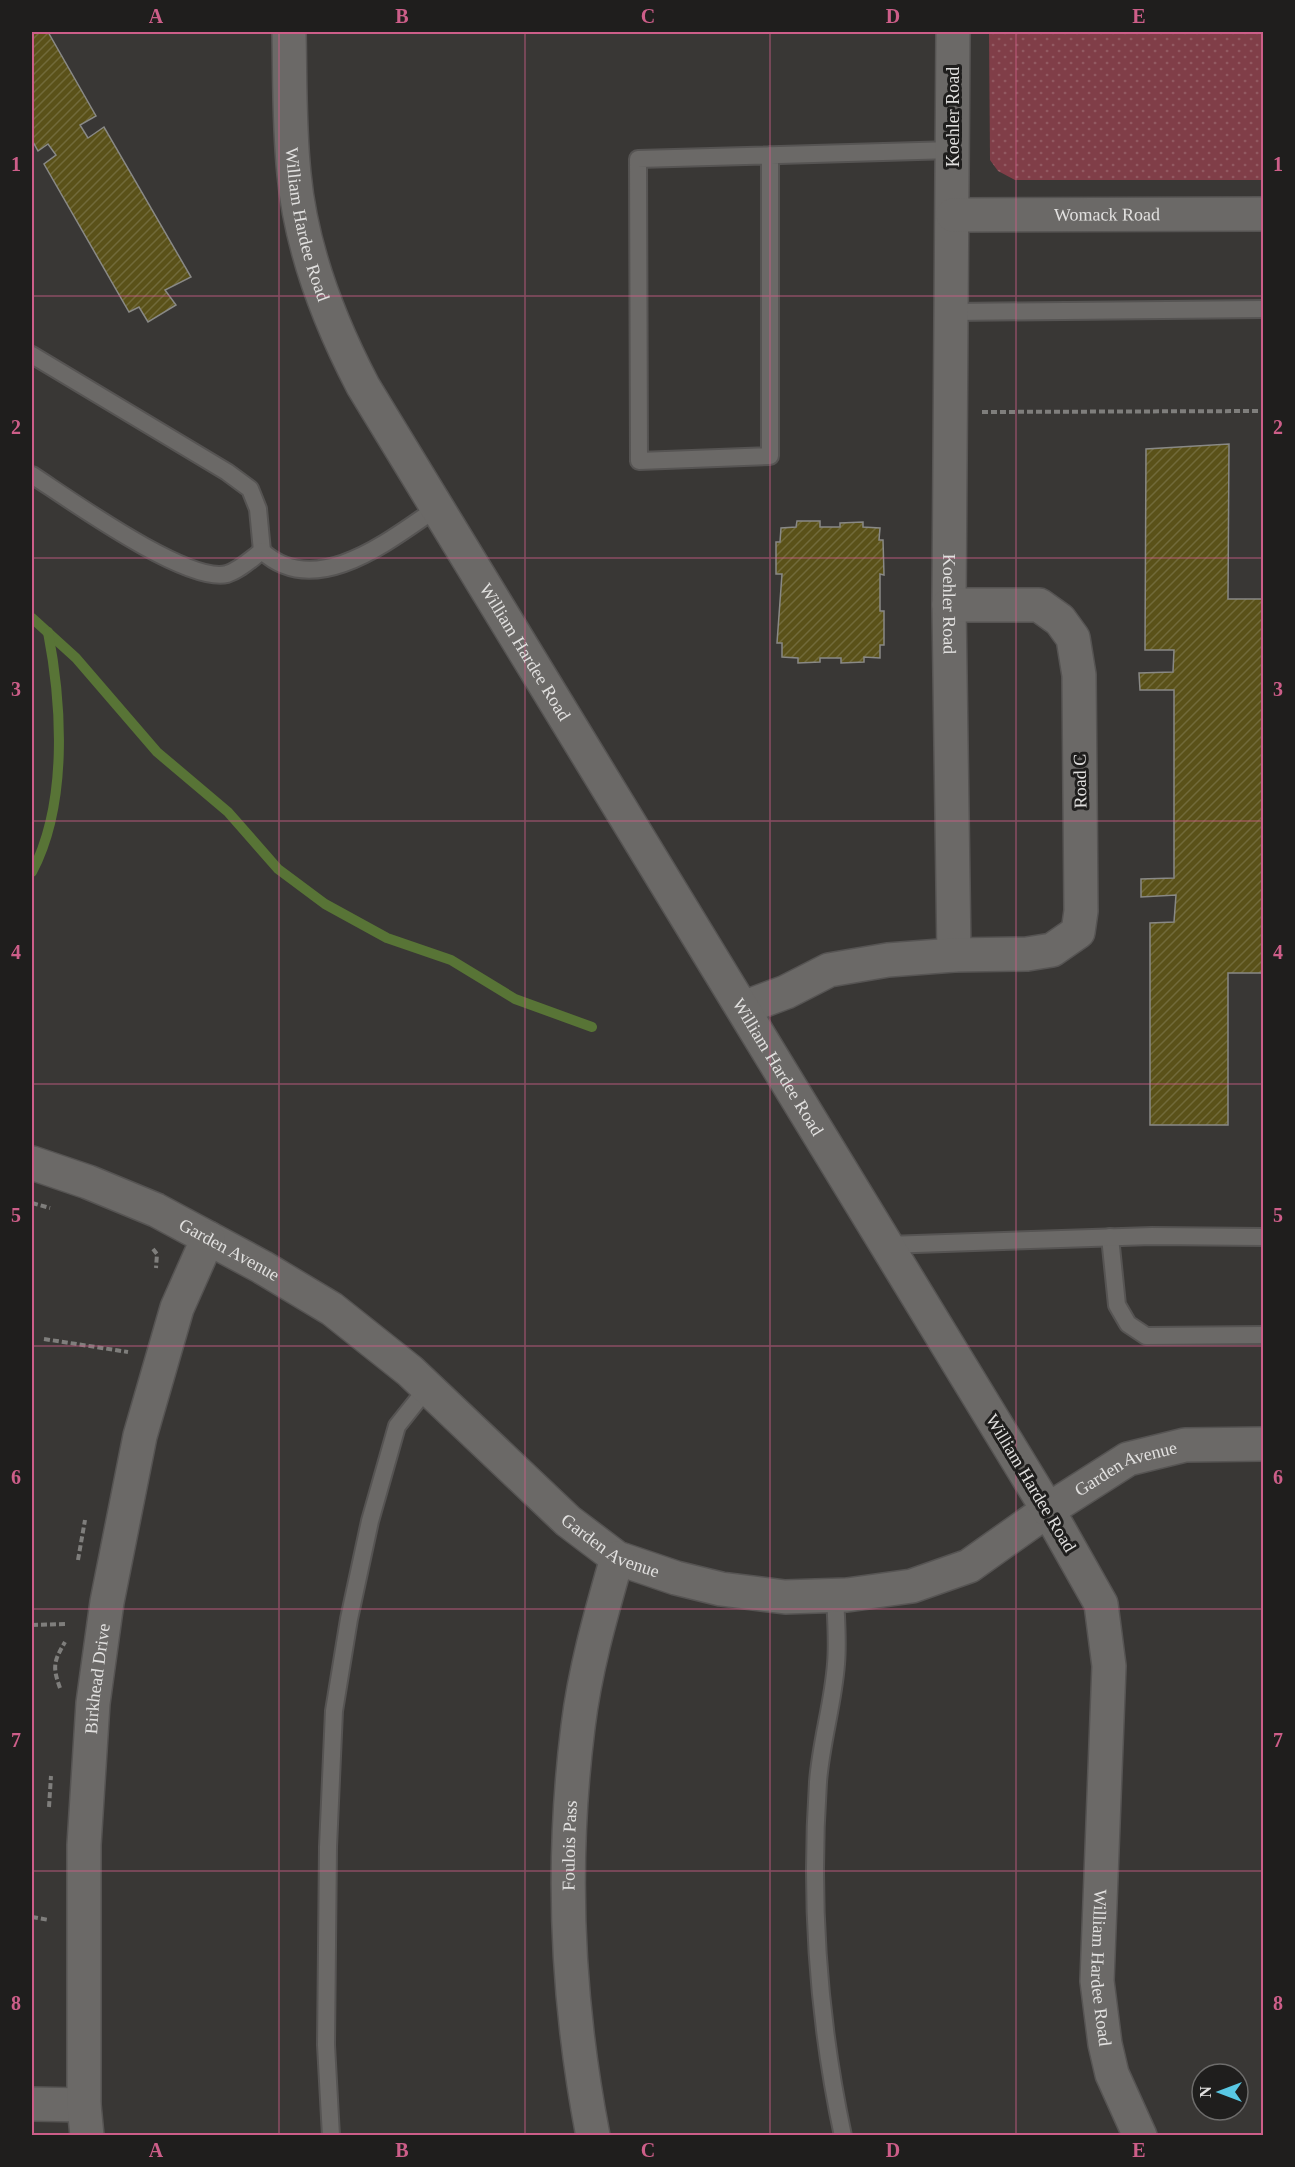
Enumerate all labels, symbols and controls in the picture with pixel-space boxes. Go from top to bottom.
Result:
text: A [149,5,164,27]
text: B [395,5,409,27]
text: C [641,5,655,27]
text: D [886,5,900,27]
text: E [1132,5,1146,27]
street label: Koehler Road [943,67,963,167]
street label: William Hardee Road [282,146,334,304]
text: 1 [11,153,21,175]
text: 1 [1273,153,1283,175]
street label: Womack Road [1054,204,1160,225]
text: 2 [11,416,21,438]
text: 2 [1273,416,1283,438]
street label: Koehler Road [939,554,960,654]
street label: William Hardee Road [476,580,575,724]
text: 3 [11,678,21,700]
text: 3 [1273,678,1283,700]
street label: Road C [1070,754,1090,808]
text: 4 [11,941,21,963]
text: 4 [1273,941,1283,963]
street label: William Hardee Road [729,995,828,1139]
text: 5 [11,1204,21,1226]
text: 5 [1273,1204,1283,1226]
street label: Garden Avenue [176,1214,283,1285]
street label: William Hardee Road [982,1410,1080,1556]
street label: Garden Avenue [1071,1437,1179,1500]
text: 6 [11,1466,21,1488]
text: 6 [1273,1466,1283,1488]
street label: Garden Avenue [557,1510,662,1582]
street label: Birkhead Drive [81,1622,114,1735]
text: 7 [11,1729,21,1751]
text: 7 [1273,1729,1283,1751]
street label: Foulois Pass [558,1800,581,1891]
street label: William Hardee Road [1087,1889,1115,2047]
text: 8 [11,1992,21,2014]
text: 8 [1273,1992,1283,2014]
north arrow [1190,2062,1250,2122]
text: N [1197,2086,1214,2098]
text: A [149,2139,164,2161]
text: B [395,2139,409,2161]
text: C [641,2139,655,2161]
text: D [886,2139,900,2161]
text: E [1132,2139,1146,2161]

